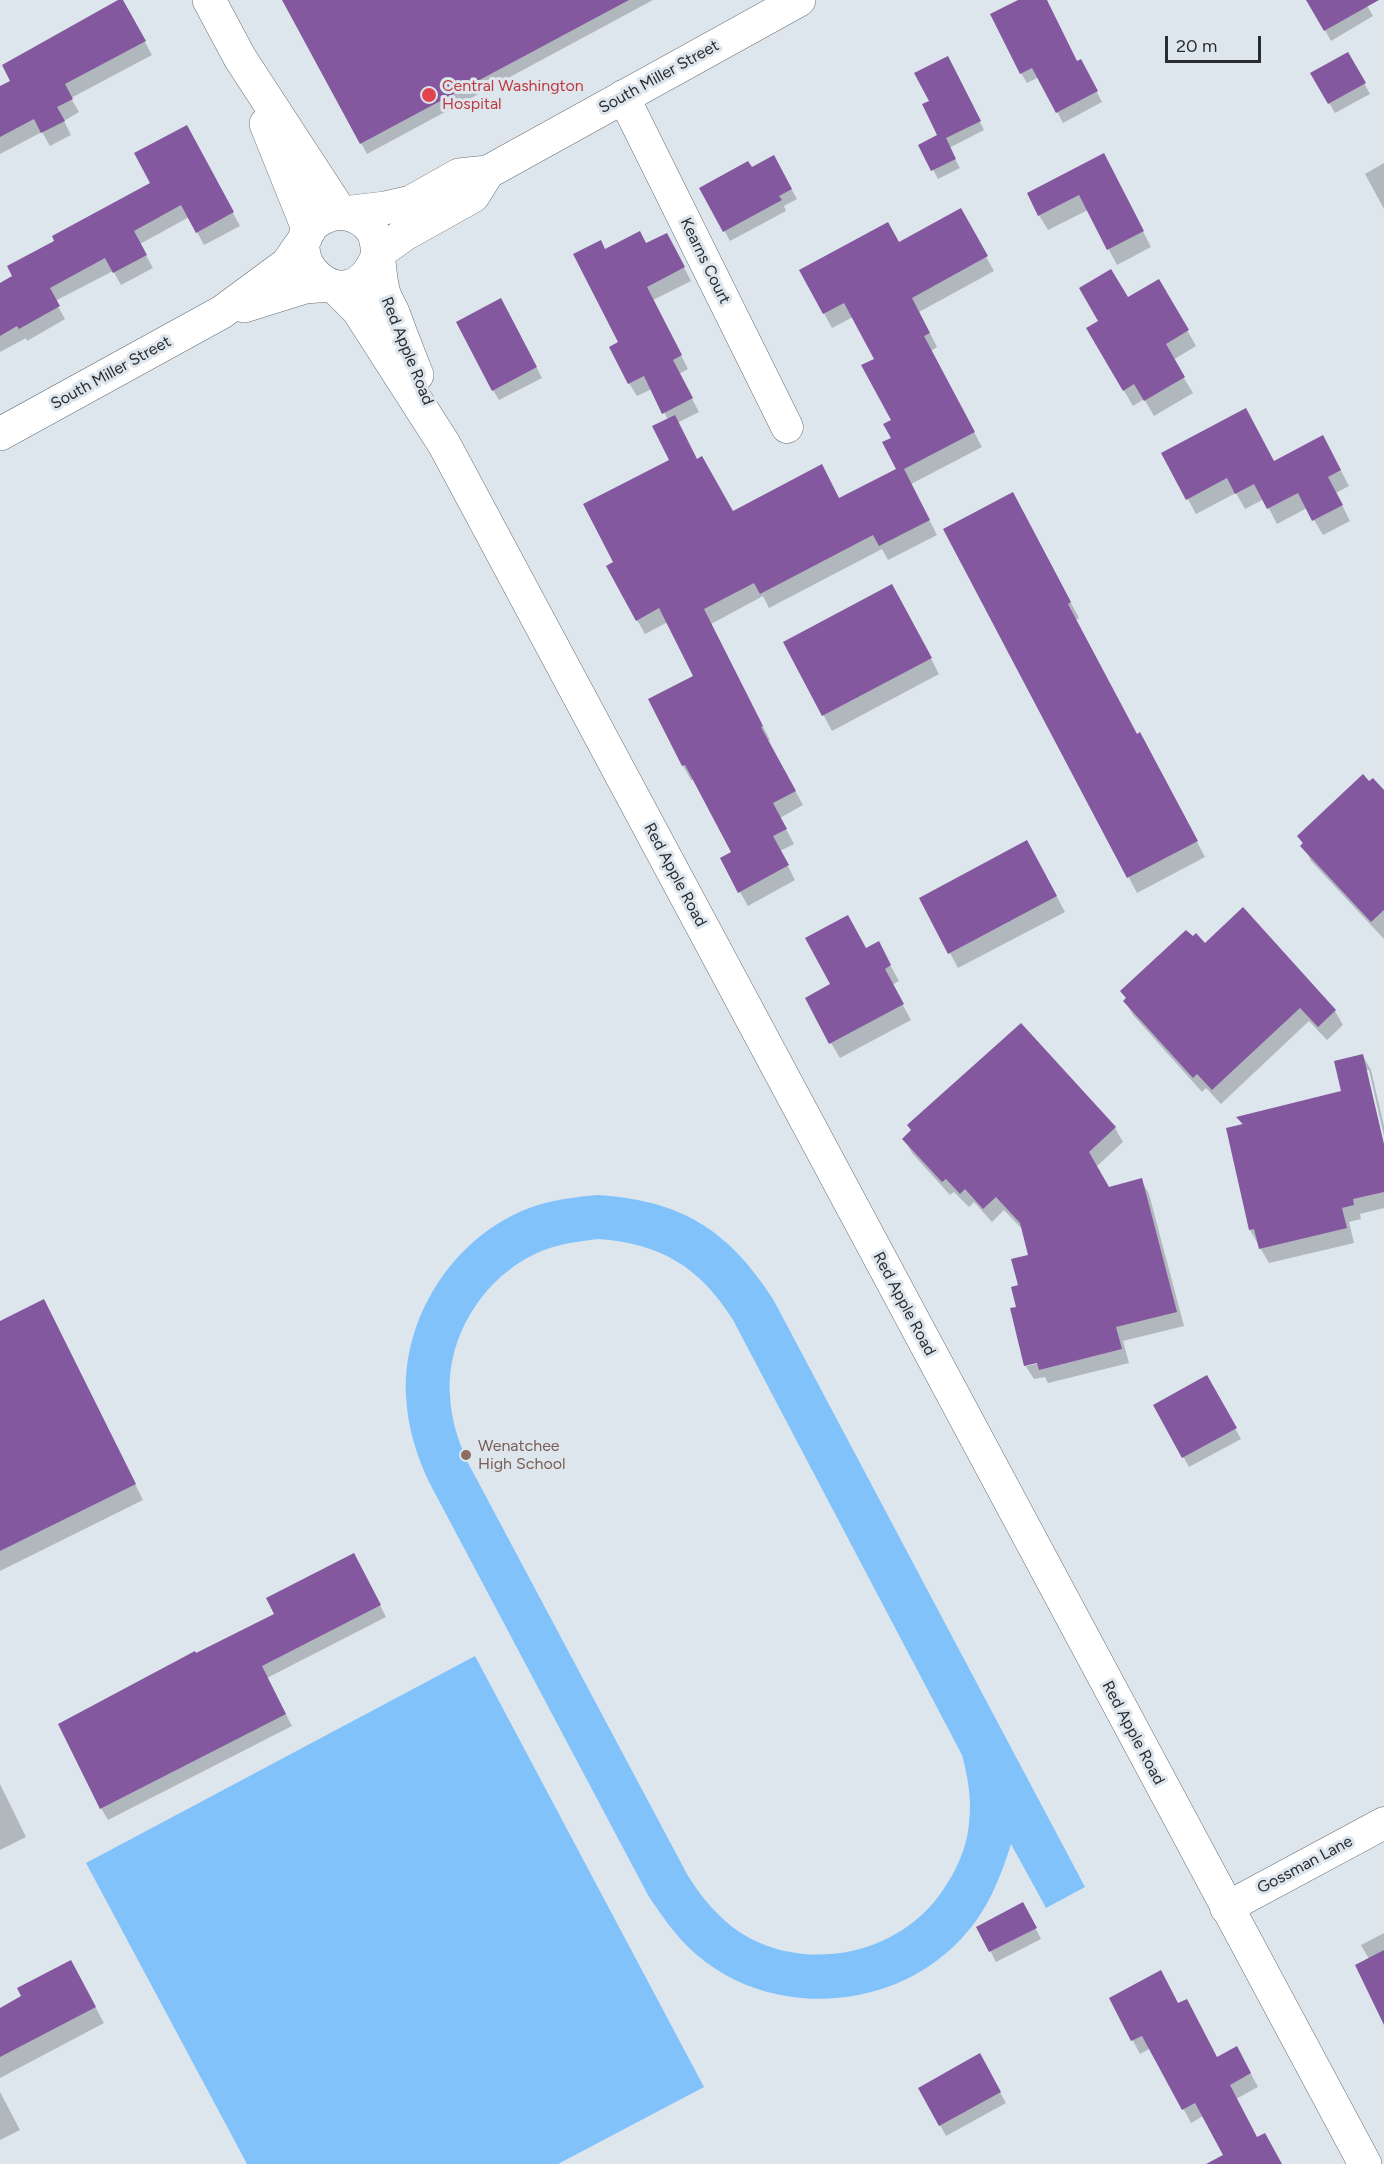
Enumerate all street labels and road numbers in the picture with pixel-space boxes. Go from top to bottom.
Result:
street label: South Miller Street [596,36,722,118]
street label: Kearns Court [676,215,734,307]
street label: Red Apple Road [377,294,437,408]
street label: South Miller Street [48,332,174,414]
street label: Red Apple Road [640,820,710,930]
street label: Red Apple Road [869,1249,939,1359]
street label: Red Apple Road [1098,1678,1168,1788]
street label: Gossman Lane [1254,1832,1356,1898]

